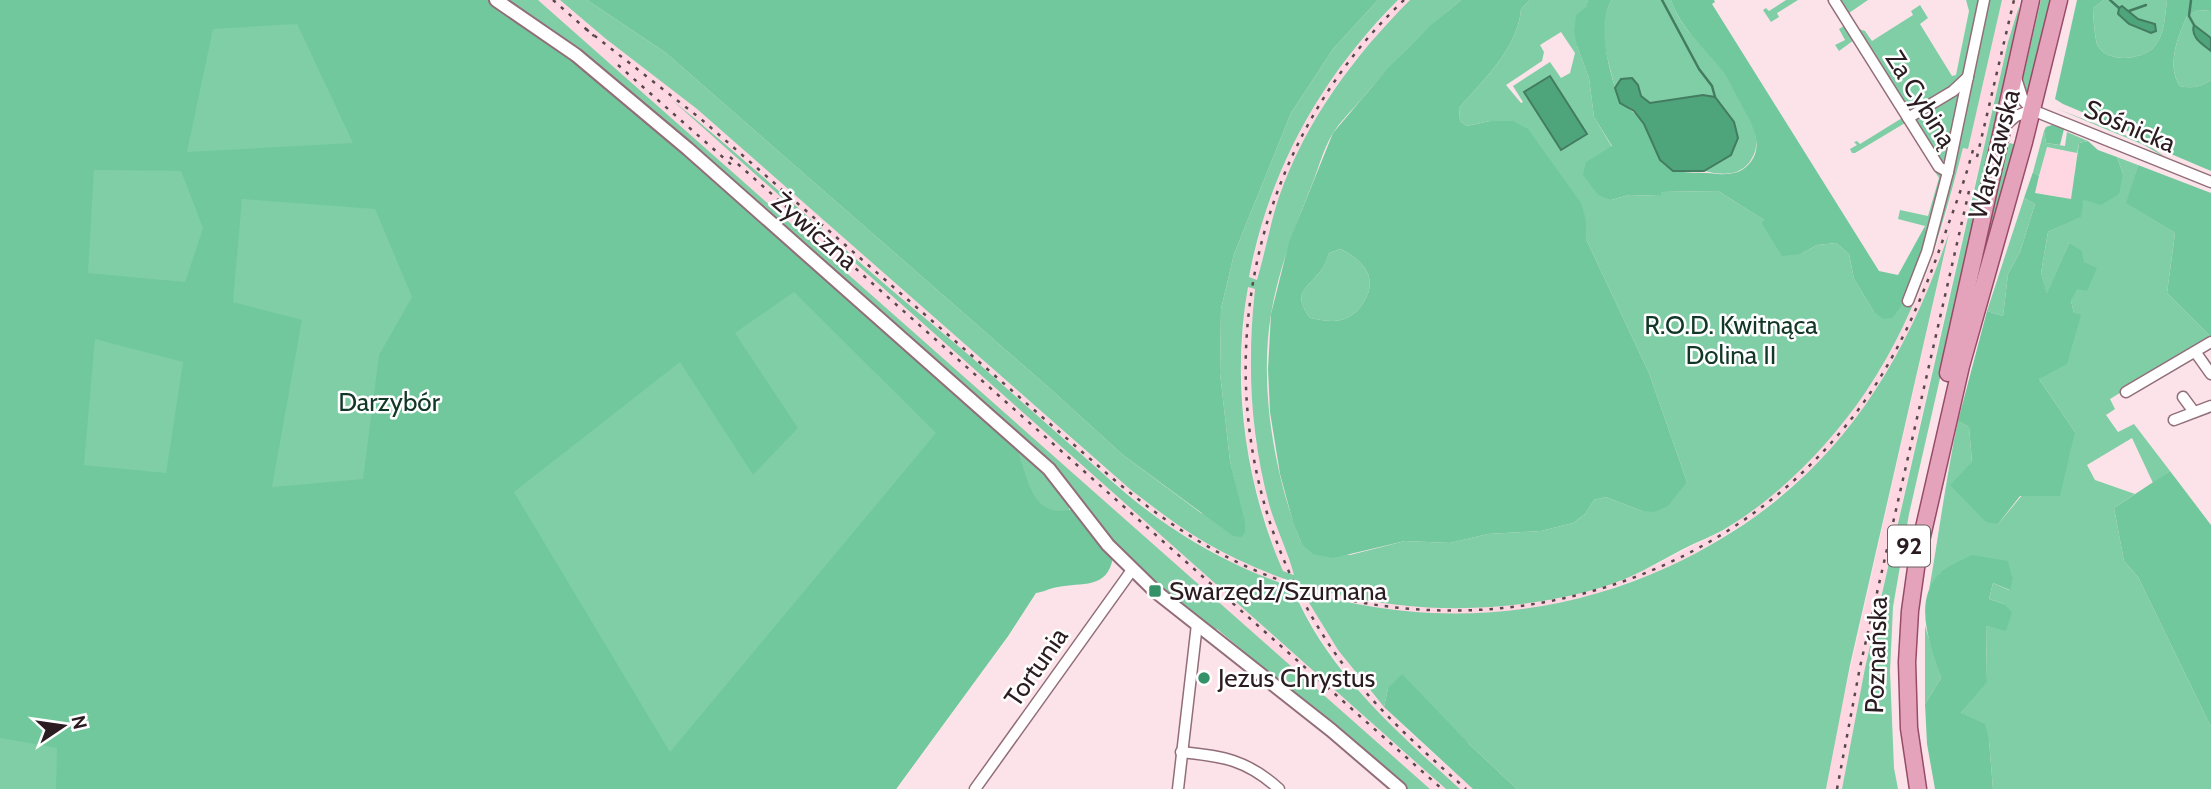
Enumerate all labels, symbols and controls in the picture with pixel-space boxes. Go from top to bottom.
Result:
street label: Za Cybiną [1879,45,1964,154]
street label: Warszawska [1961,85,2027,222]
street label: Sośnicka [2080,92,2181,160]
street label: Żywiczna [766,185,865,277]
park label: R.O.D. Kwitnąca Dolina II [1644,309,1818,371]
park label: Darzybór [338,386,441,418]
road number: 92 [1888,526,1930,566]
place label: Swarzędz/Szumana [1169,575,1388,607]
marker: Swarzędz/Szumana [1147,583,1163,599]
street label: Poznańska [1858,595,1894,714]
street label: Tortunia [997,621,1075,713]
place label: Jezus Chrystus [1217,662,1376,694]
marker: Jezus Chrystus [1196,670,1212,686]
north arrow [28,691,98,761]
text: N [66,713,92,731]

